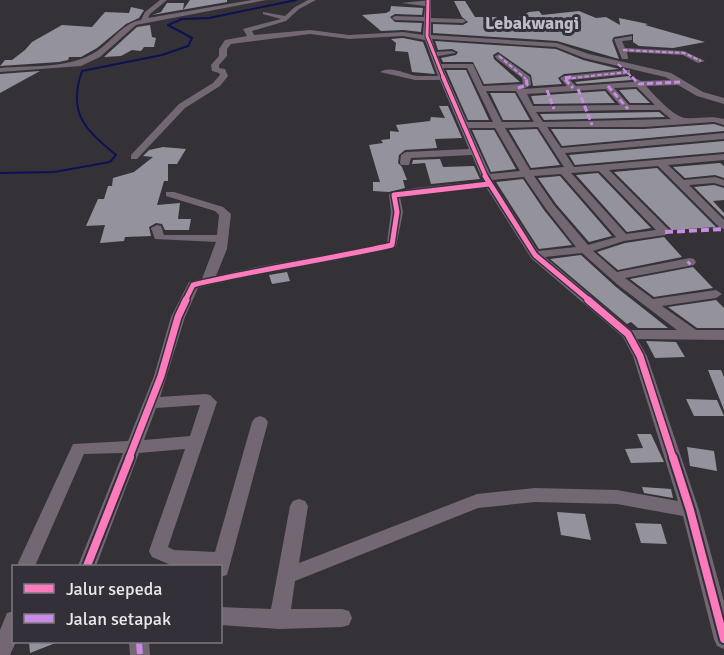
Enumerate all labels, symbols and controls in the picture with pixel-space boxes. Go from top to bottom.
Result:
district label: Lebakwangi [485,12,579,34]
legend [12,565,222,643]
text: Jalur sepeda [66,578,162,600]
text: Jalan setapak [66,608,171,630]

